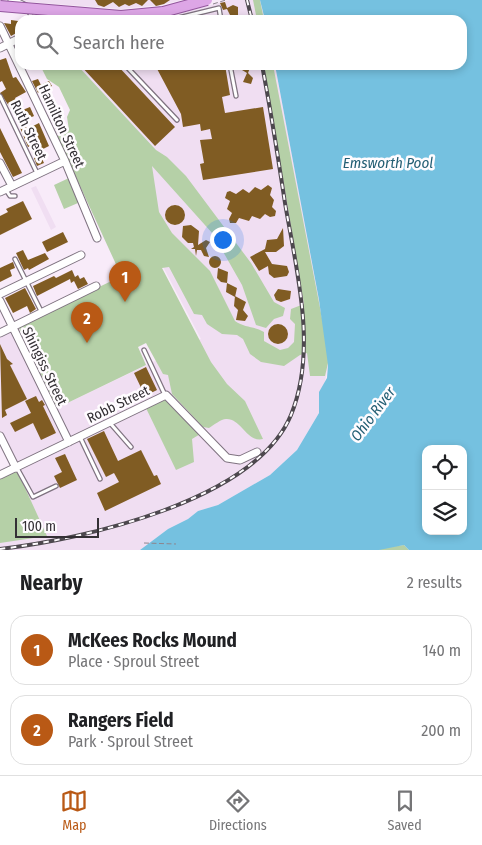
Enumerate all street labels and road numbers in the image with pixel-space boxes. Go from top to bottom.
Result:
street label: Hamilton Street [35,82,88,171]
street label: Ruth Street [7,97,51,163]
street label: Shingiss Street [18,324,71,408]
street label: Robb Street [84,382,153,427]

